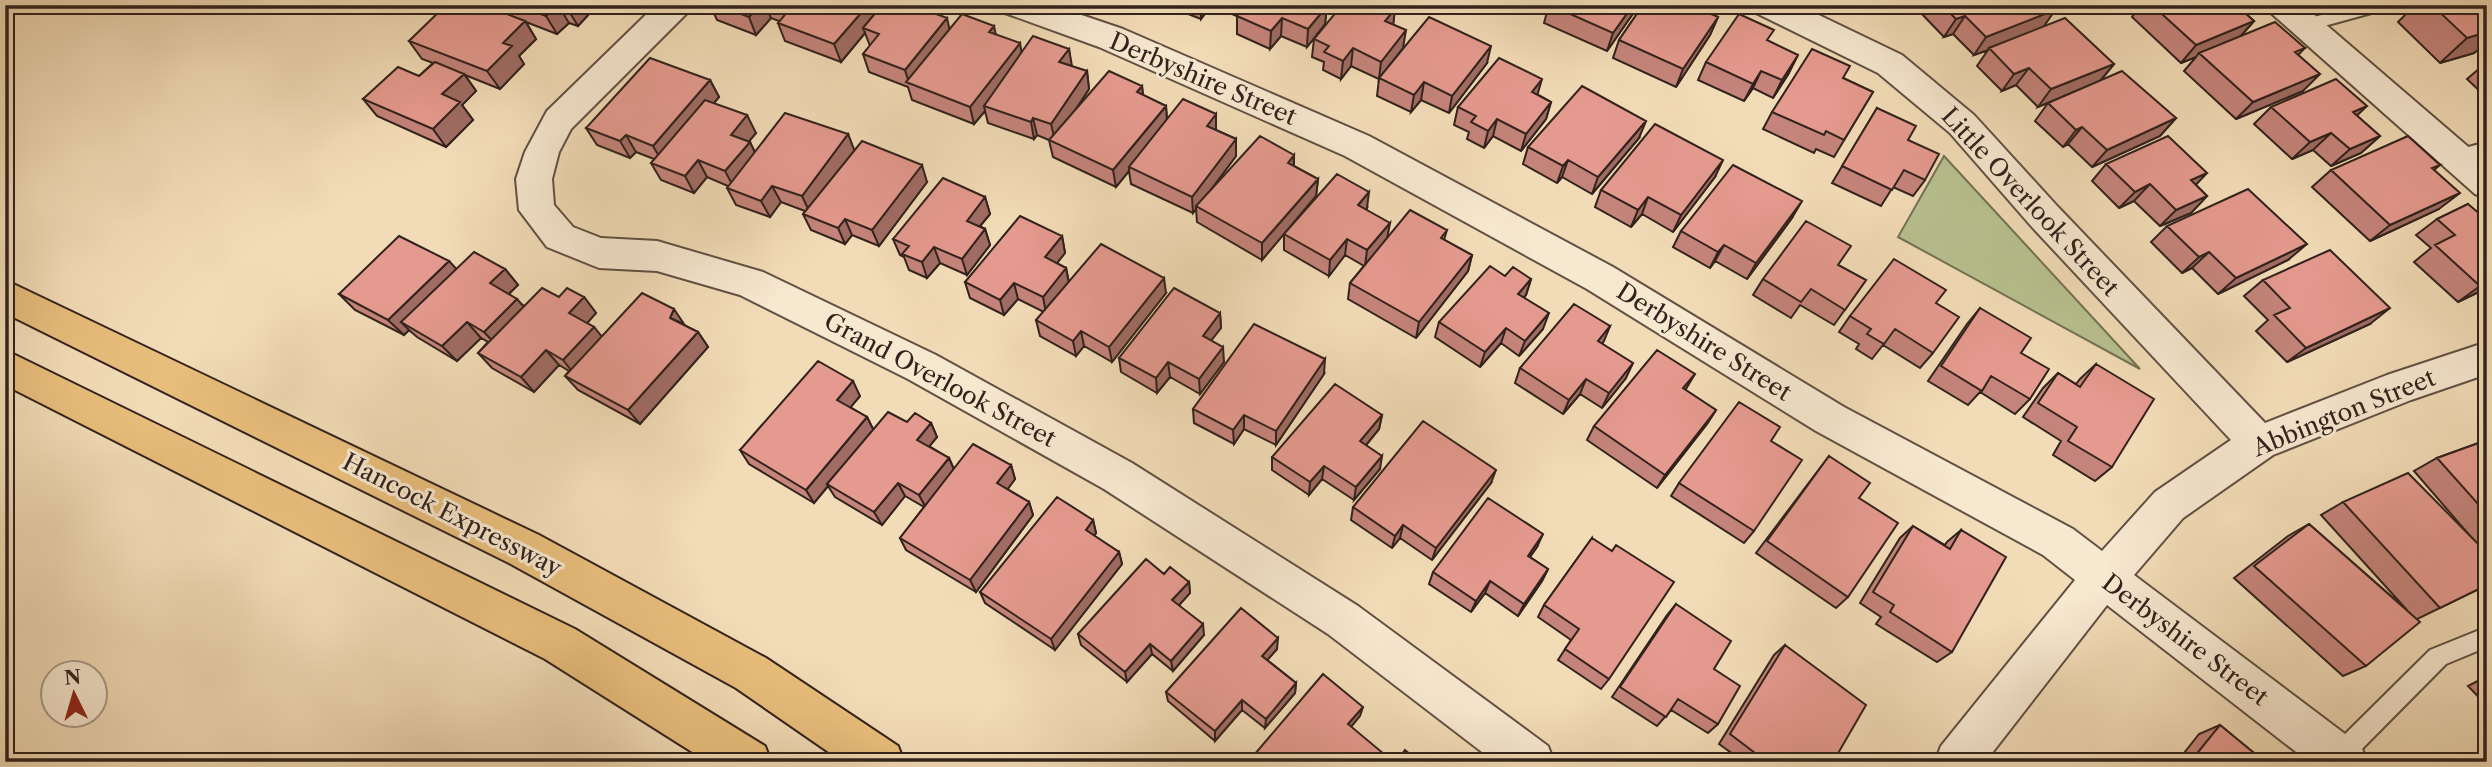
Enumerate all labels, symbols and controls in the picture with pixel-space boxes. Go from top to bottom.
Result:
street label: Derbyshire Street [1105,26,1302,131]
street label: Little Overlook Street [1935,101,2126,302]
street label: Derbyshire Street [1612,276,1797,407]
street label: Grand Overlook Street [819,306,1061,453]
street label: Abbington Street [2247,362,2440,463]
street label: Hancock Expressway [338,447,567,583]
street label: Derbyshire Street [2097,568,2274,712]
north arrow [38,658,108,728]
text: N [63,665,82,690]

